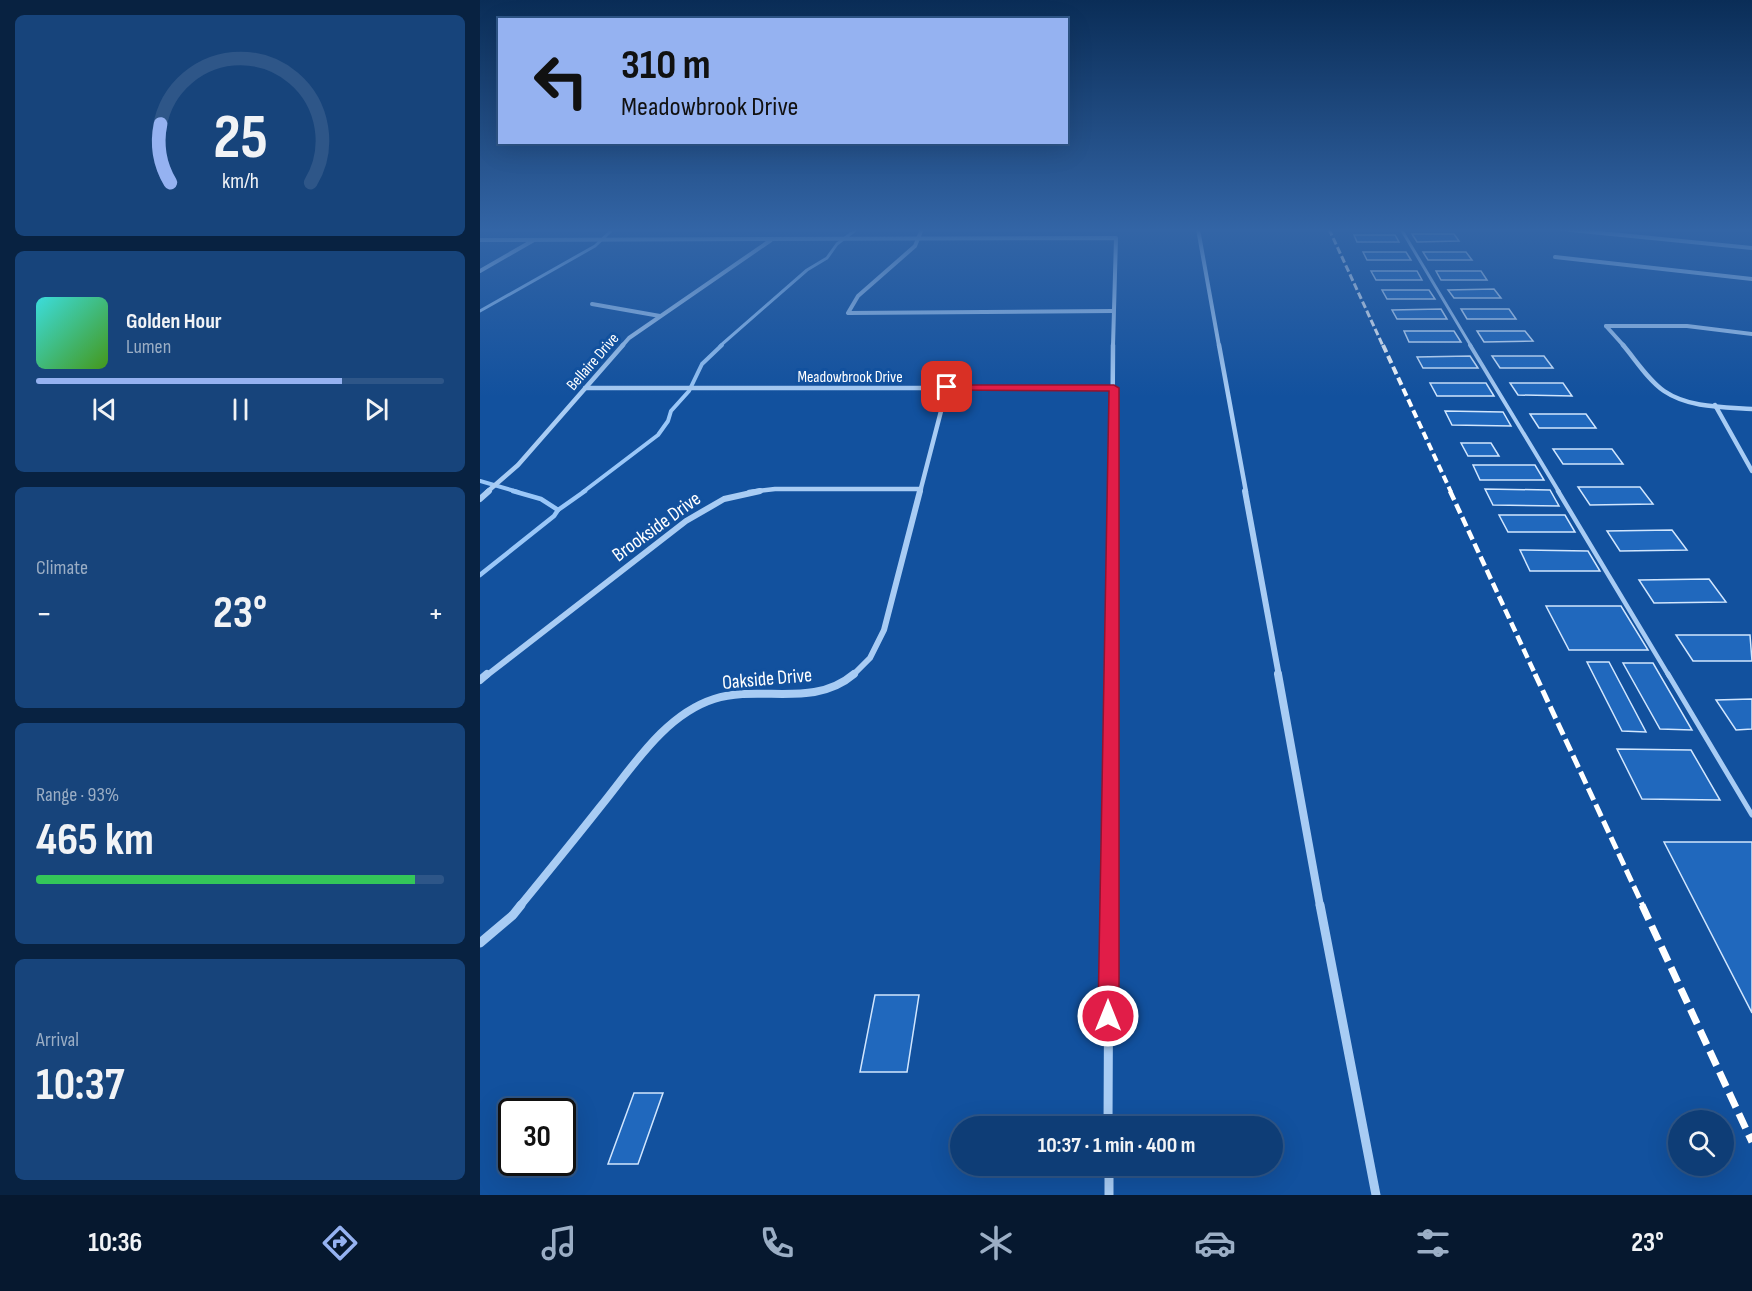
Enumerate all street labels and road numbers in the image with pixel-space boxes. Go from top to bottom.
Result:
street label: Bellaire Drive [563,329,623,395]
street label: Meadowbrook Drive [797,368,903,387]
street label: Brookside Drive [608,487,706,567]
street label: Oakside Drive [721,663,813,695]

